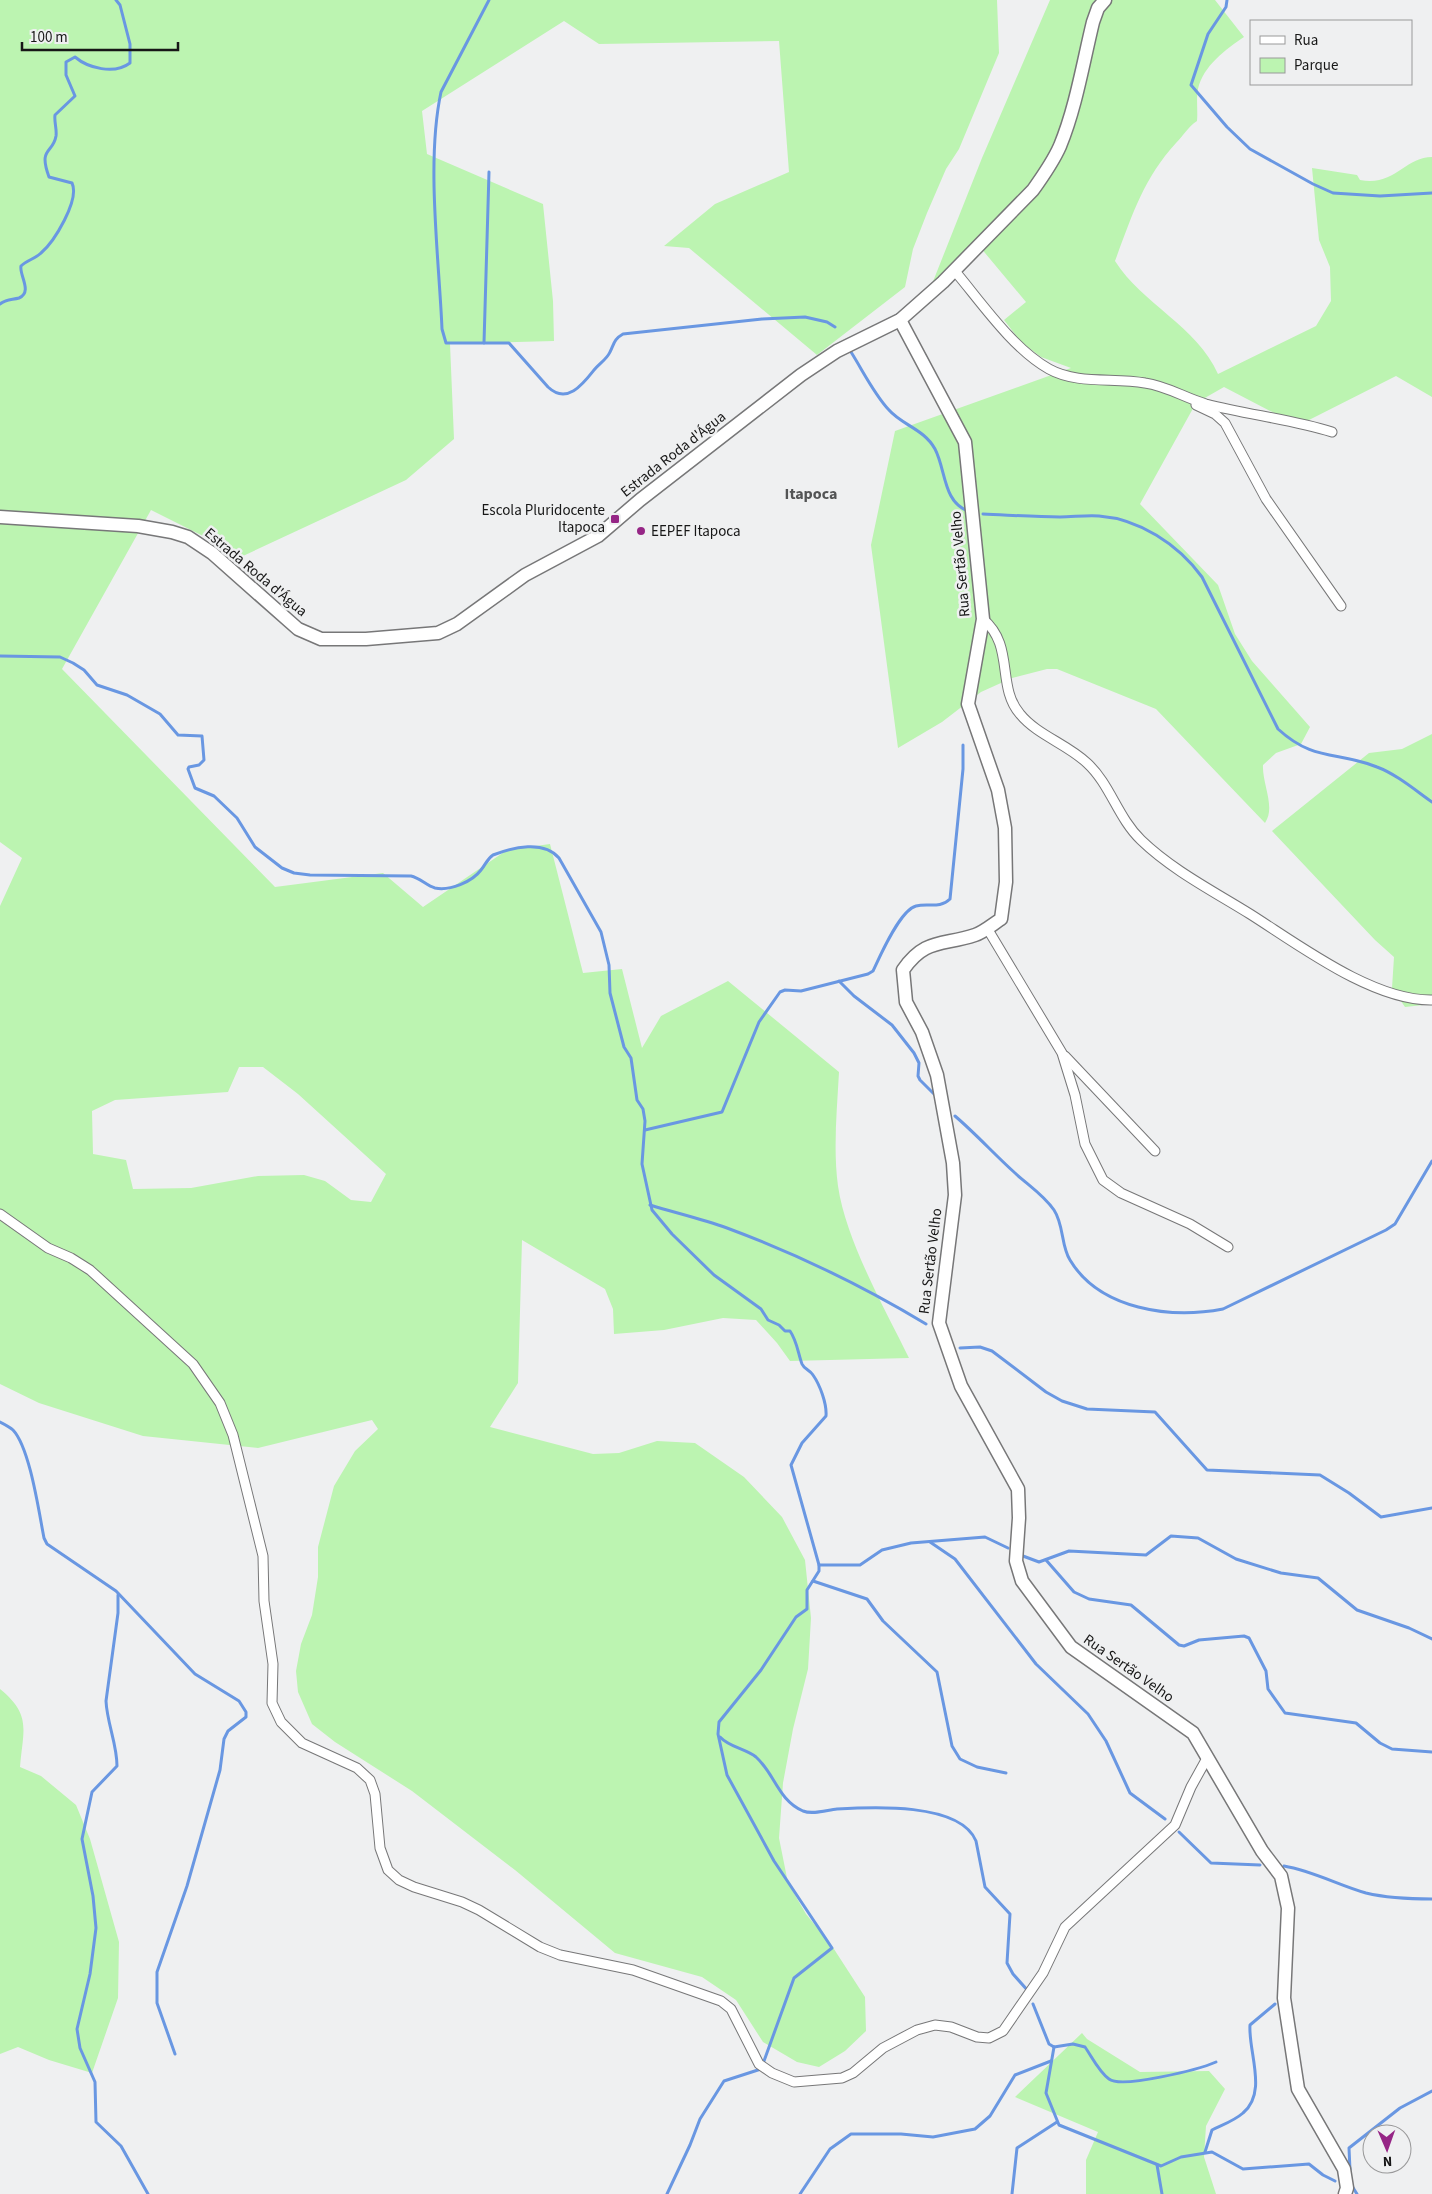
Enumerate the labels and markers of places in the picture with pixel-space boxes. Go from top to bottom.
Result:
place label: Escola Pluridocente Itapoca [481,500,605,538]
marker: Escola Pluridocente Itapoca [609,513,621,525]
place label: EEPEF Itapoca [651,521,741,542]
marker: EEPEF Itapoca [635,525,647,537]

